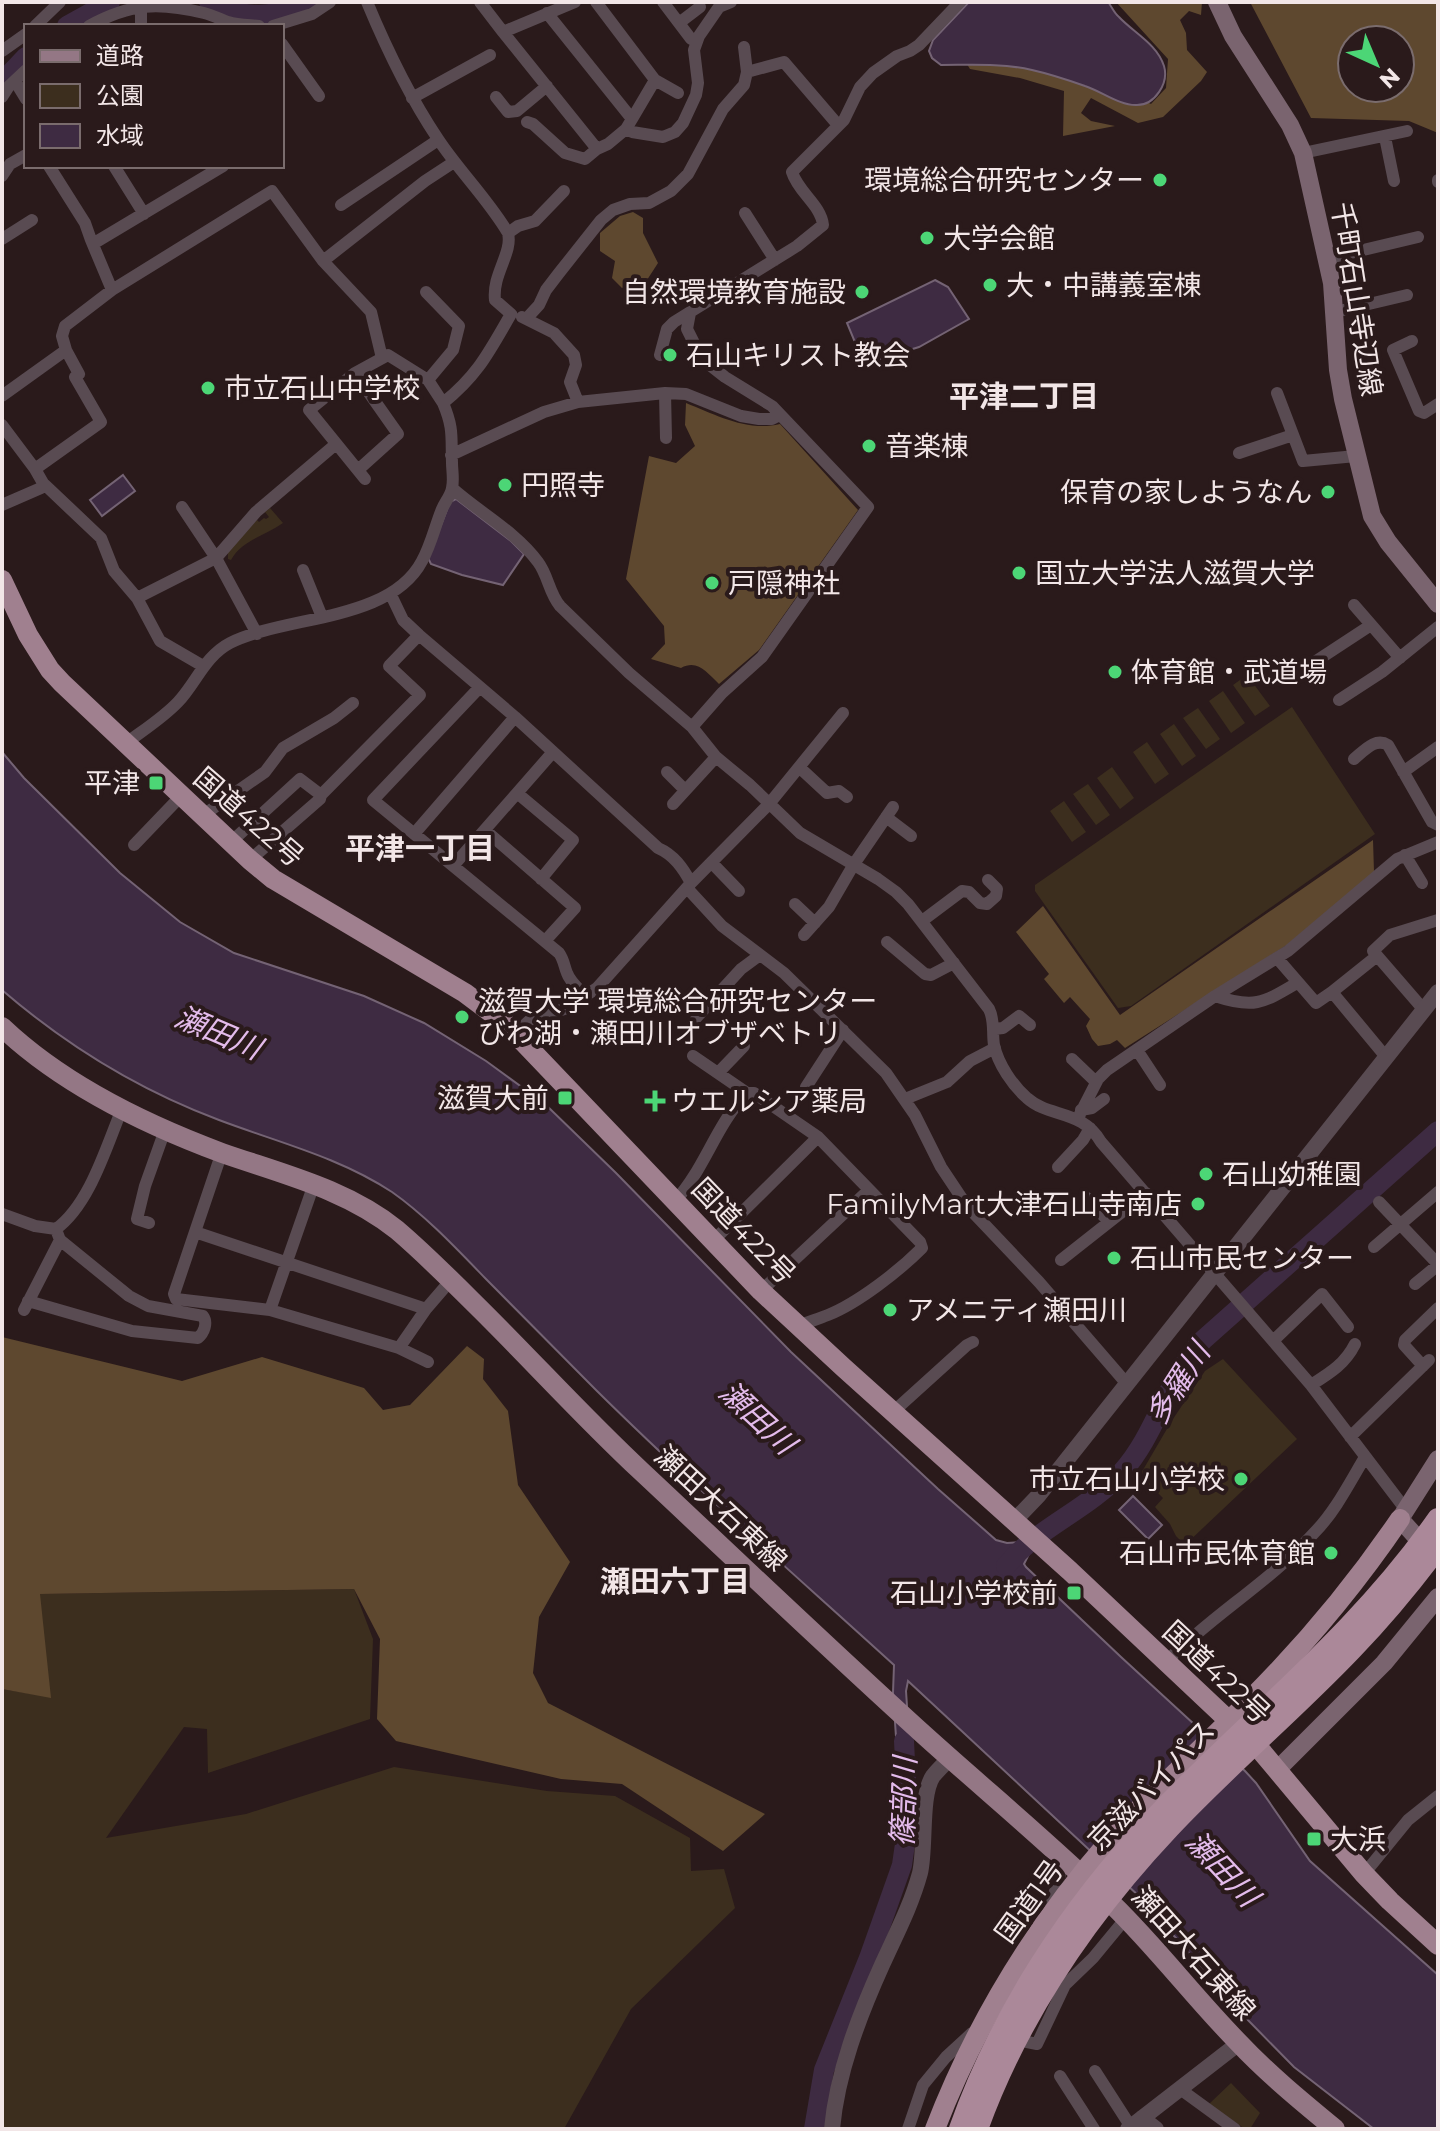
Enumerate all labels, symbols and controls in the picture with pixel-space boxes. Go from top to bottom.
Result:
legend [24,24,284,168]
north arrow [1336,24,1416,104]
text: 道路 [96,41,144,70]
text: N [1374,62,1405,94]
text: 公園 [96,81,144,110]
text: 水域 [96,121,144,150]
place label: 環境総合研究センター [864,163,1144,197]
marker: 環境総合研究センター [1151,171,1169,189]
street label: 千町石山寺辺線 [1325,200,1389,398]
place label: 大学会館 [943,221,1055,255]
marker: 大学会館 [918,229,936,247]
place label: 大・中講義室棟 [1006,268,1202,302]
place label: 自然環境教育施設 [622,275,846,309]
marker: 大・中講義室棟 [981,276,999,294]
marker: 自然環境教育施設 [853,283,871,301]
place label: 石山キリスト教会 [686,338,910,372]
marker: 石山キリスト教会 [661,346,679,364]
place label: 市立石山中学校 [224,371,420,405]
district label: 平津二丁目 [949,378,1099,415]
marker: 市立石山中学校 [199,379,217,397]
place label: 音楽棟 [885,429,969,463]
marker: 音楽棟 [860,437,878,455]
place label: 円照寺 [521,468,605,502]
place label: 保育の家しようなん [1060,475,1312,509]
marker: 円照寺 [496,476,514,494]
marker: 保育の家しようなん [1319,483,1337,501]
place label: 国立大学法人滋賀大学 [1035,556,1315,590]
marker: 国立大学法人滋賀大学 [1010,564,1028,582]
place label: 戸隠神社 [728,566,840,600]
marker: 戸隠神社 [703,574,721,592]
place label: 体育館・武道場 [1131,655,1327,689]
marker: 体育館・武道場 [1106,663,1124,681]
street label: 国道422号 [187,760,311,874]
place label: 平津 [84,766,140,800]
marker: 平津 [147,774,165,792]
district label: 平津一丁目 [345,830,495,867]
place label: 滋賀大学 環境総合研究センター びわ湖・瀬田川オブザベトリ [478,984,877,1050]
water label: 瀬田川 [170,998,270,1068]
marker: 滋賀大学 環境総合研究センター びわ湖・瀬田川オブザベトリ [453,1008,471,1026]
place label: 滋賀大前 [437,1081,549,1115]
place label: ウエルシア薬局 [671,1084,867,1118]
marker: 滋賀大前 [556,1089,574,1107]
marker: ウエルシア薬局 [646,1092,664,1110]
place label: 石山幼稚園 [1222,1157,1362,1191]
marker: 石山幼稚園 [1197,1165,1215,1183]
street label: 国道422号 [685,1171,803,1291]
place label: FamilyMart大津石山寺南店 [826,1187,1182,1221]
marker: FamilyMart大津石山寺南店 [1189,1195,1207,1213]
place label: 石山市民センター [1130,1241,1354,1275]
marker: 石山市民センター [1105,1249,1123,1267]
place label: アメニティ瀬田川 [906,1293,1127,1327]
marker: アメニティ瀬田川 [881,1301,899,1319]
water label: 多羅川 [1138,1333,1219,1432]
water label: 瀬田川 [712,1373,805,1464]
street label: 瀬田大石東線 [648,1438,794,1578]
place label: 市立石山小学校 [1029,1462,1225,1496]
marker: 市立石山小学校 [1232,1470,1250,1488]
place label: 石山市民体育館 [1119,1536,1315,1570]
marker: 石山市民体育館 [1322,1544,1340,1562]
district label: 瀬田六丁目 [600,1563,750,1600]
place label: 石山小学校前 [890,1576,1058,1610]
marker: 石山小学校前 [1065,1584,1083,1602]
street label: 国道422号 [1156,1614,1278,1730]
street label: 京滋バイパス [1081,1713,1221,1857]
water label: 篠部川 [883,1753,924,1848]
place label: 大浜 [1330,1822,1386,1856]
water label: 瀬田川 [1178,1823,1269,1916]
marker: 大浜 [1305,1830,1323,1848]
street label: 国道1号 [988,1853,1070,1949]
street label: 瀬田大石東線 [1125,1879,1263,2027]

